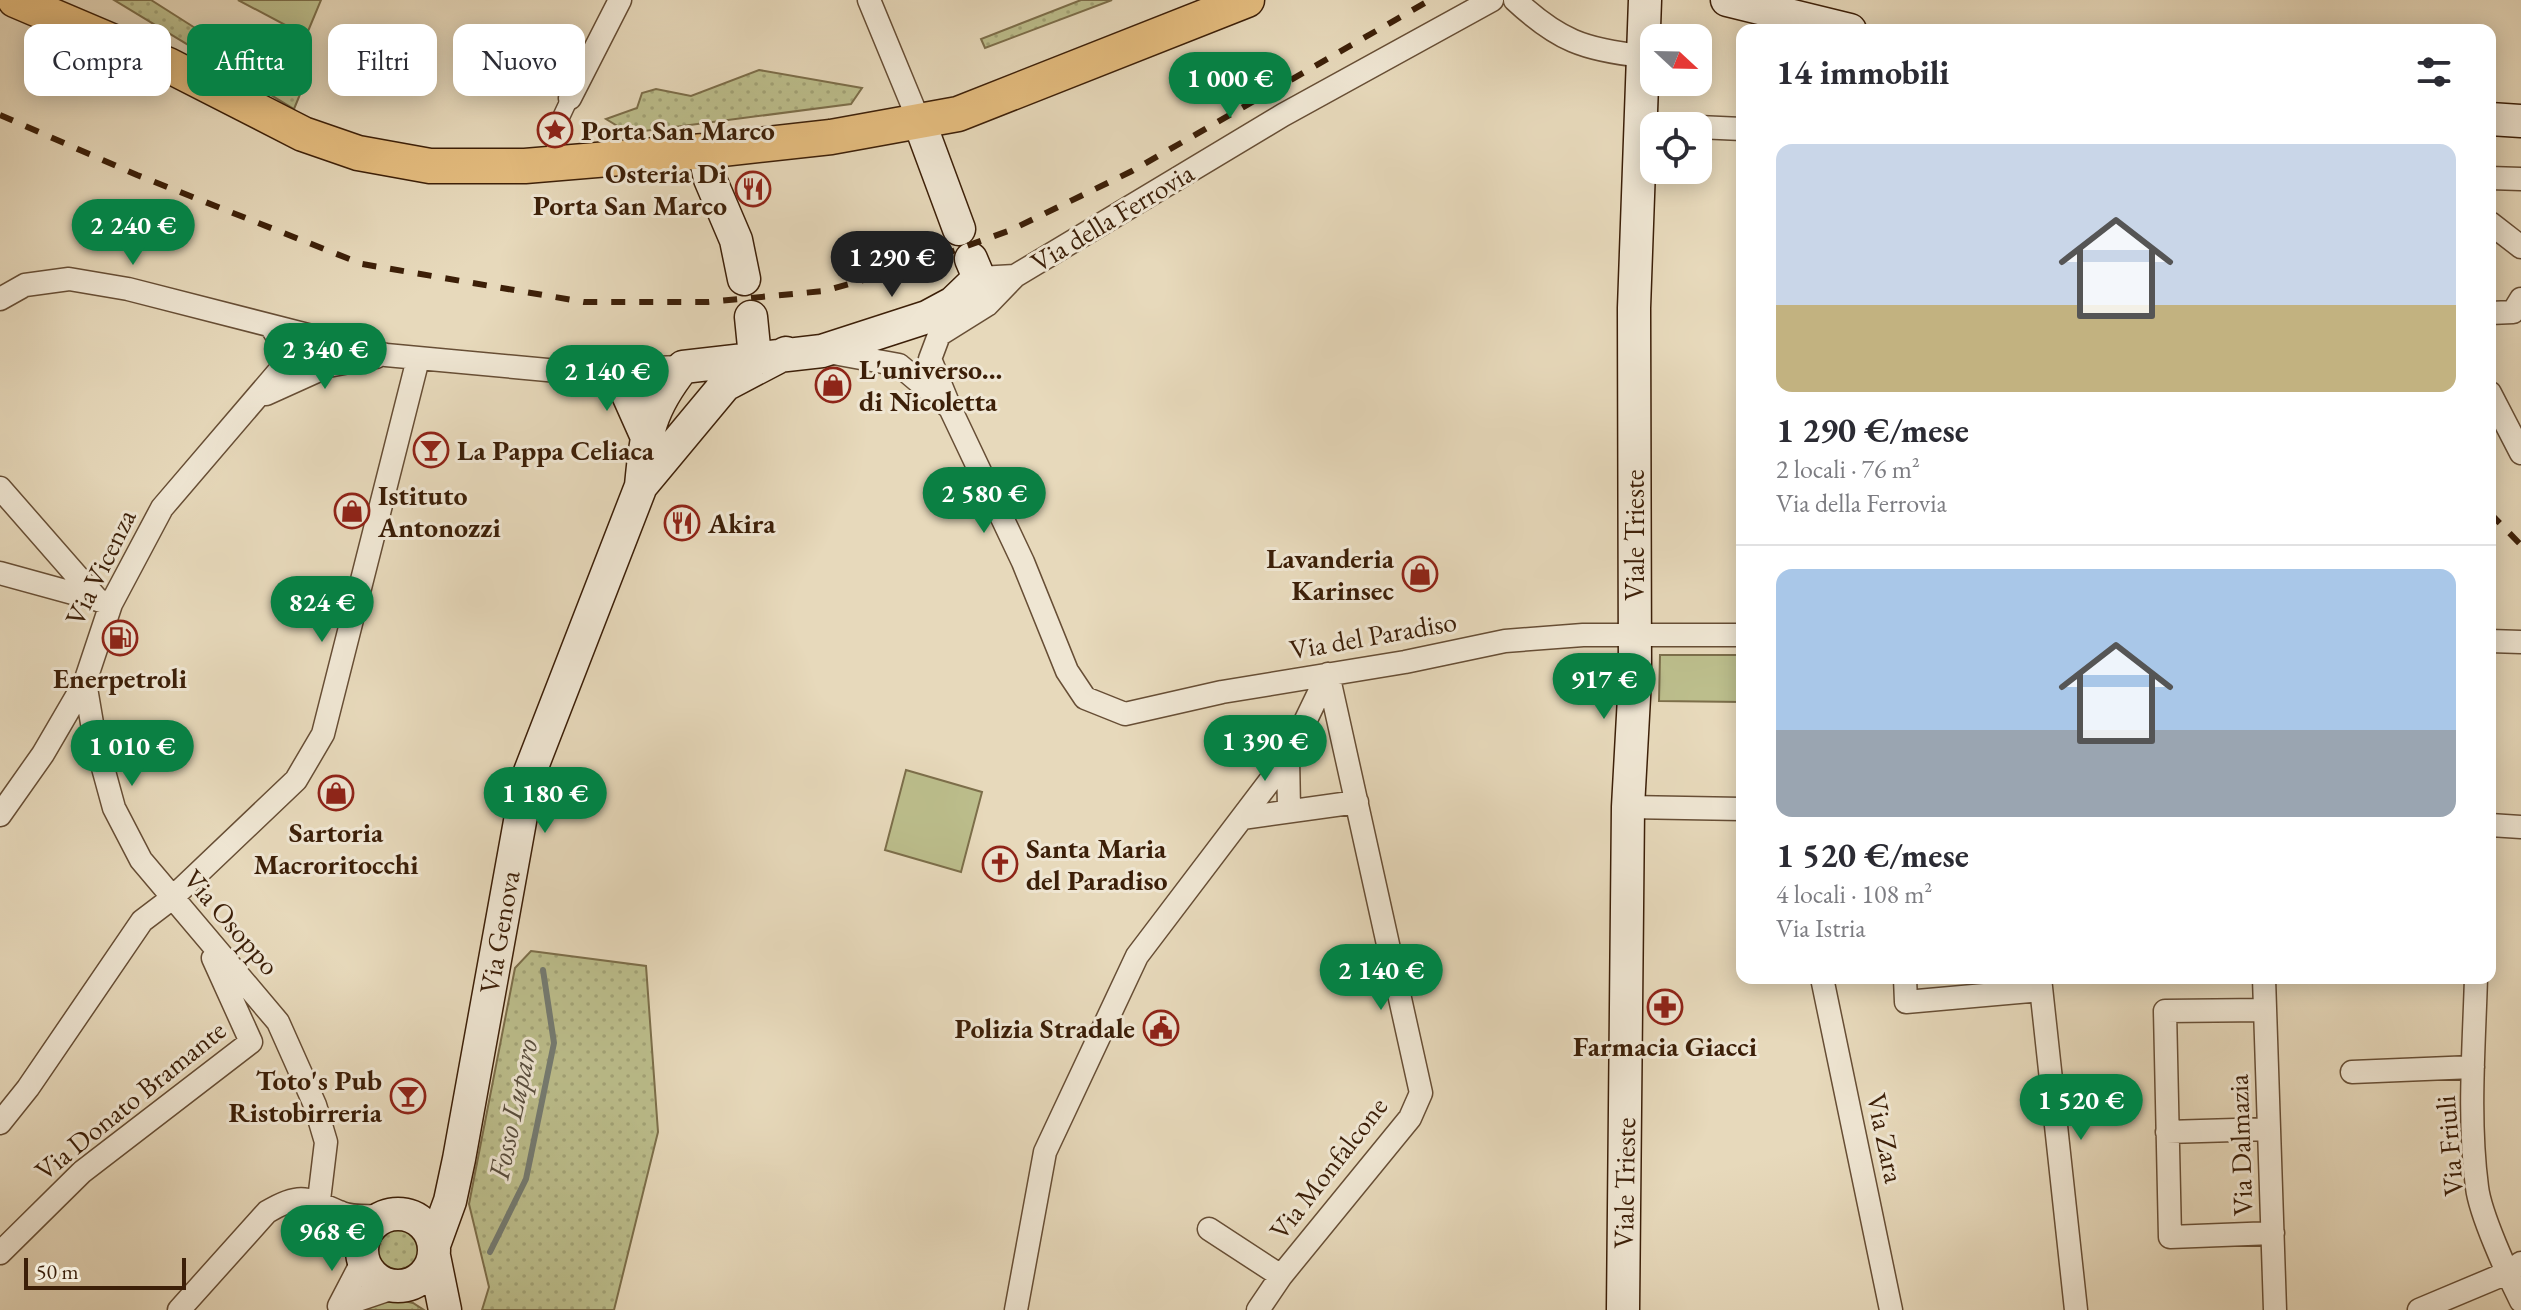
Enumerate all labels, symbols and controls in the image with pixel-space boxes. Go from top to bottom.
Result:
chip: Compra [24,24,171,96]
chip: Affitta [187,24,312,96]
chip: Filtri [328,24,437,96]
chip: Nuovo [453,24,585,96]
north arrow [1640,24,1712,96]
map controls [1640,24,1712,184]
text: 14 immobili [1776,50,1949,94]
icon: filters [2412,50,2456,94]
pin: 1 000 € [1156,52,1304,120]
text: 1 000 € [1187,61,1273,95]
place icon: Porta San Marco [536,111,574,149]
place label: Porta San Marco [581,112,775,148]
button: locate [1640,112,1712,184]
street label: Via della Ferrovia [1024,154,1201,280]
place label: Osteria Di Porta San Marco [533,155,727,223]
restaurant icon: Osteria Di Porta San Marco [734,170,772,208]
icon: home [2044,196,2188,340]
pin: 2 240 € [59,199,207,267]
text: 2 240 € [90,208,176,242]
pin: 1 290 € [818,231,966,299]
text: 1 290 € [849,240,935,274]
pin: 2 340 € [251,323,399,391]
text: 2 340 € [282,332,368,366]
pin: 2 140 € [533,345,681,413]
place label: L'universo... di Nicoletta [859,351,1002,419]
text: 2 140 € [564,354,650,388]
shop icon: L'universo... di Nicoletta [814,366,852,404]
text: 1 290 €/mese [1776,408,1969,452]
bar icon: La Pappa Celiaca [412,431,450,469]
place label: La Pappa Celiaca [457,432,655,468]
text: 2 locali · 76 m² [1776,452,1920,486]
pin: 2 580 € [910,467,1058,535]
street label: Viale Trieste [1616,469,1652,601]
text: 2 580 € [941,476,1027,510]
place label: Istituto Antonozzi [377,477,501,545]
text: Via della Ferrovia [1776,486,1947,520]
shop icon: Istituto Antonozzi [333,492,371,530]
street label: Via Vicenza [56,502,144,631]
restaurant icon: Akira [663,504,701,542]
place label: Akira [707,505,776,541]
place label: Lavanderia Karinsec [1266,540,1395,608]
shop icon: Lavanderia Karinsec [1401,555,1439,593]
pin: 824 € [266,576,378,644]
text: 824 € [289,585,355,619]
street label: Via del Paradiso [1287,603,1459,667]
fuel station icon: Enerpetroli [101,619,139,657]
icon: home [2044,621,2188,765]
pin: 917 € [1548,653,1660,721]
place label: Enerpetroli [53,660,187,696]
text: 917 € [1571,662,1637,696]
pin: 1 390 € [1191,715,1339,783]
pin: 1 010 € [58,720,206,788]
text: 1 390 € [1222,724,1308,758]
text: 1 010 € [89,729,175,763]
pin: 1 180 € [471,767,619,835]
shop icon: Sartoria Macroritocchi [317,774,355,812]
text: 1 180 € [502,776,588,810]
place label: Sartoria Macroritocchi [253,814,419,882]
place label: Santa Maria del Paradiso [1026,830,1168,898]
text: 1 520 €/mese [1776,833,1969,877]
church icon: Santa Maria del Paradiso [981,845,1019,883]
street label: Via Osoppo [176,861,288,983]
street label: Via Genova [470,867,528,996]
text: 4 locali · 108 m² [1776,877,1932,911]
text: Via Istria [1776,911,1866,945]
pin: 2 140 € [1307,944,1455,1012]
text: 2 140 € [1338,953,1424,987]
pharmacy icon: Farmacia Giacci [1646,988,1684,1026]
public building icon: Polizia Stradale [1142,1009,1180,1047]
place label: Polizia Stradale [954,1010,1135,1046]
street label: Via Donato Bramante [27,1012,233,1188]
place label: Farmacia Giacci [1573,1028,1757,1064]
water label: Fosso Luparo [478,1035,546,1184]
place label: Toto's Pub Ristobirreria [228,1062,383,1130]
street label: Via Dalmazia [2220,1073,2260,1217]
pin: 1 520 € [2007,1074,2155,1142]
bar icon: Toto's Pub Ristobirreria [389,1077,427,1115]
text: 1 520 € [2038,1083,2124,1117]
street label: Via Monfalcone [1261,1089,1395,1247]
street label: Via Zara [1859,1090,1913,1187]
street label: Via Friuli [2427,1094,2471,1198]
street label: Viale Trieste [1605,1117,1643,1249]
pin: 968 € [276,1205,388,1273]
text: 968 € [299,1214,365,1248]
scale bar [24,1254,186,1290]
text: 50 m [36,1257,79,1286]

